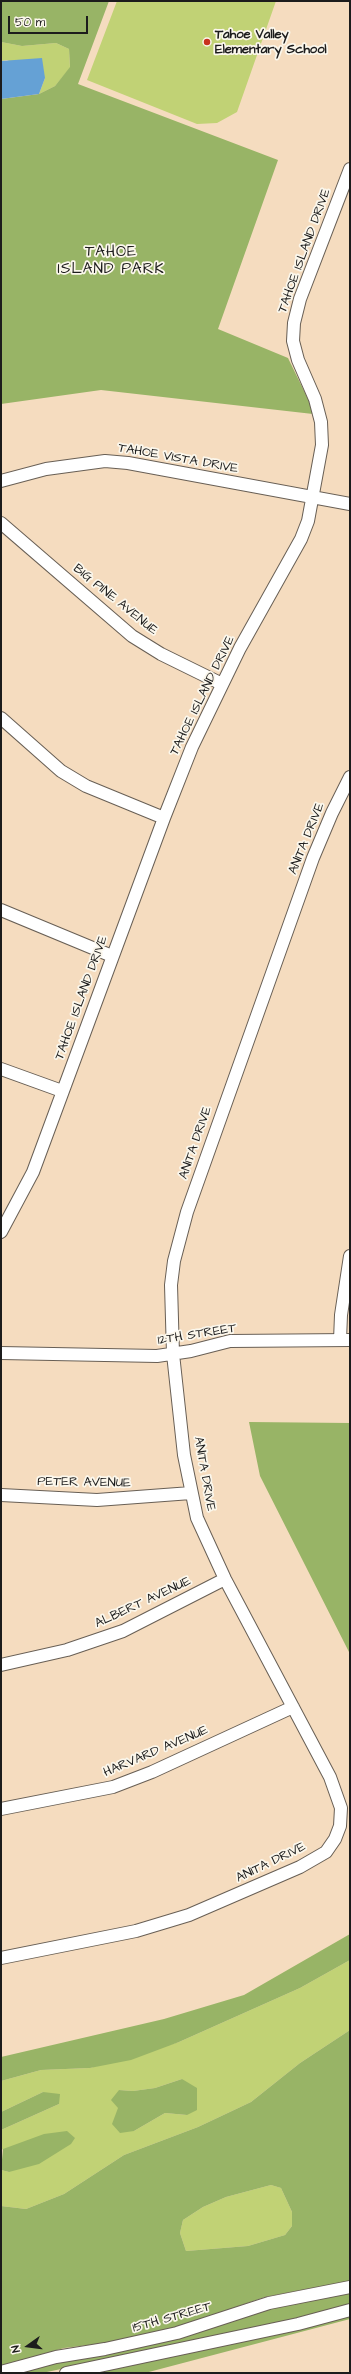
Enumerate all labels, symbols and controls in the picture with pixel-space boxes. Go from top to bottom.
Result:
scale bar [10,8,90,34]
text: 50 m [15,14,45,31]
place label: Tahoe Valley Elementary School [215,27,326,58]
marker: Tahoe Valley Elementary School [202,37,212,47]
street label: TAHOE ISLAND DRIVE [275,187,335,315]
district label: TAHOE ISLAND PARK [58,244,164,279]
street label: TAHOE VISTA DRIVE [117,441,239,477]
street label: BIG PINE AVENUE [70,561,160,639]
street label: TAHOE ISLAND DRIVE [167,634,239,758]
street label: ANITA DRIVE [286,801,328,877]
street label: TAHOE ISLAND DRIVE [52,934,112,1062]
street label: ANITA DRIVE [176,1105,216,1181]
street label: 12TH STREET [157,1321,237,1349]
street label: ANITA DRIVE [190,1435,218,1513]
street label: PETER AVENUE [37,1474,131,1492]
street label: ALBERT AVENUE [93,1574,193,1632]
street label: HARVARD AVENUE [101,1723,211,1781]
street label: ANITA DRIVE [234,1839,308,1887]
street label: 15TH STREET [131,2299,213,2337]
north arrow [8,2326,48,2366]
text: N [8,2344,24,2354]

